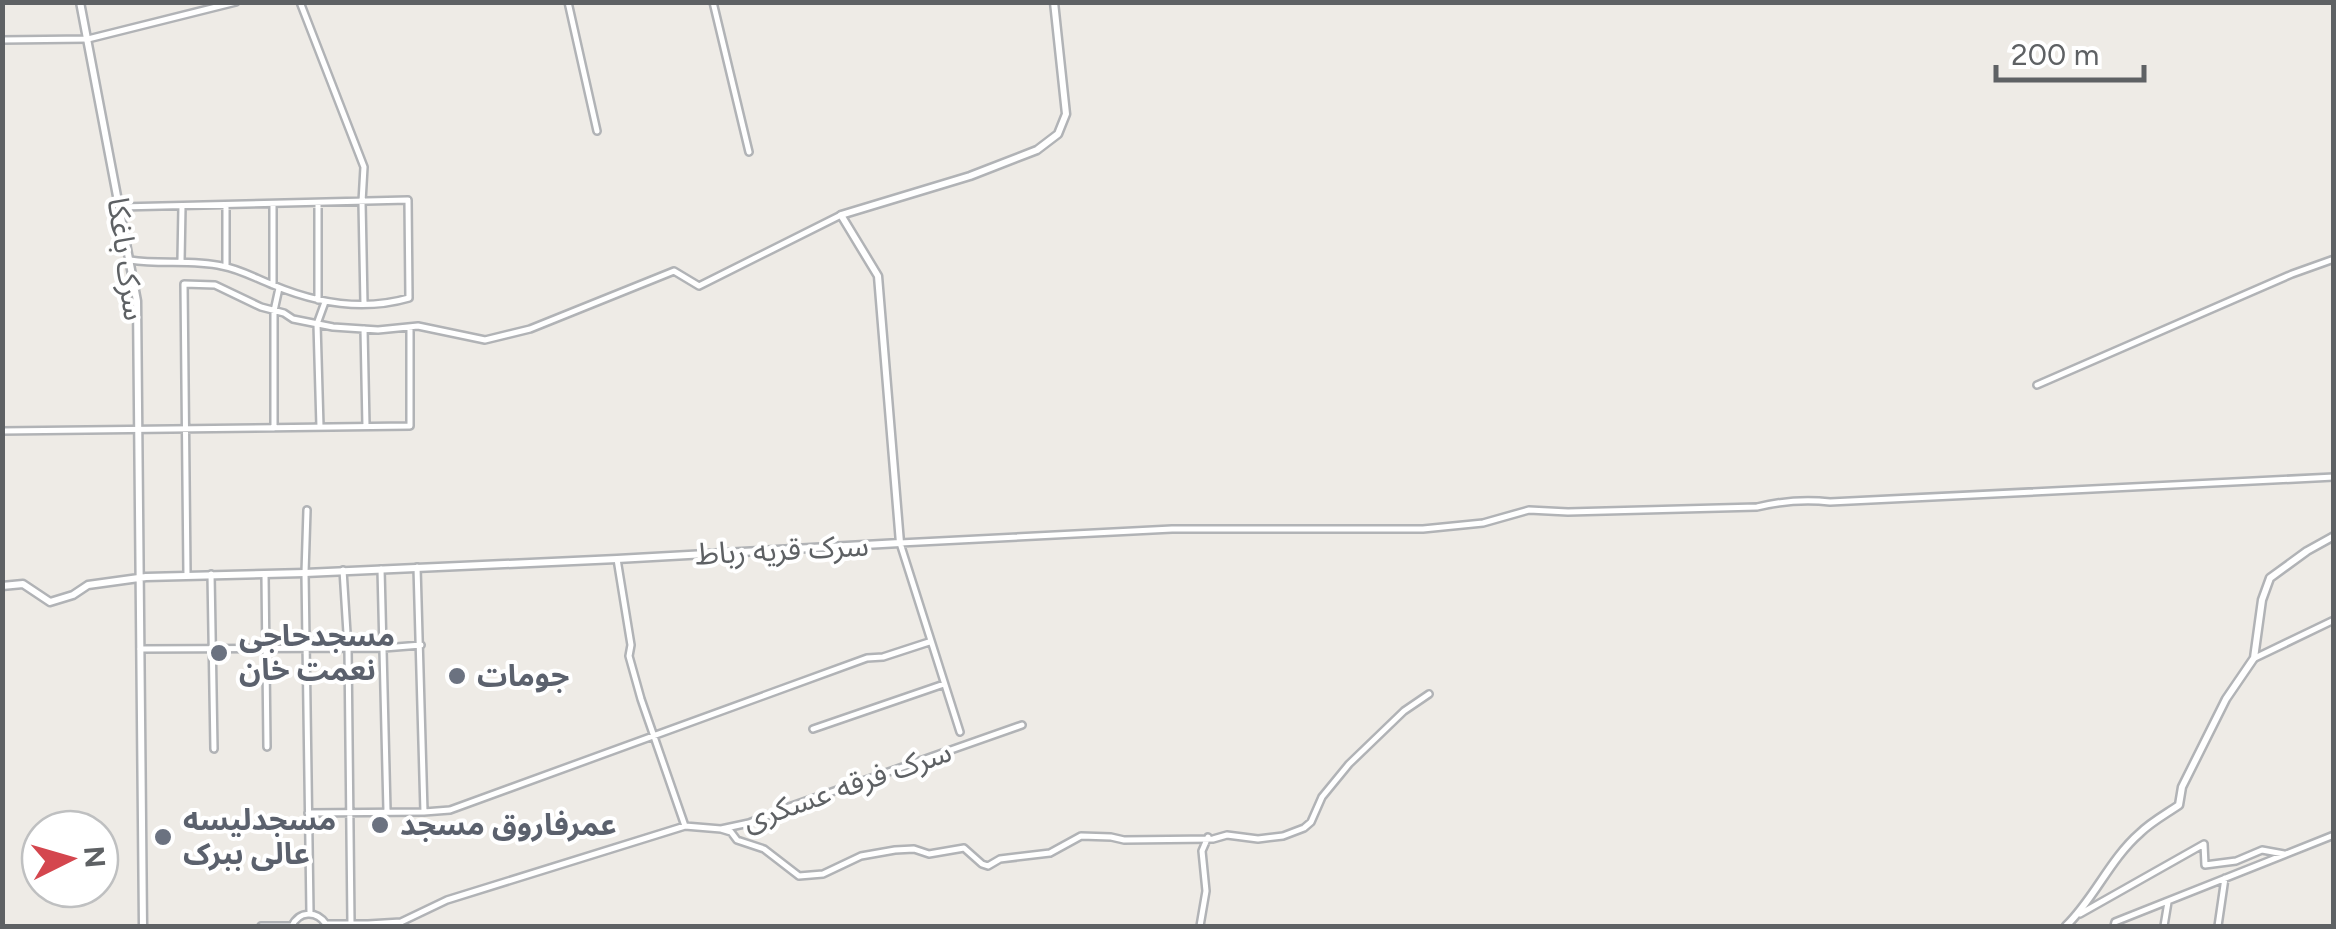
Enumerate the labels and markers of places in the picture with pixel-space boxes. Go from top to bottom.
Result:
place label: مسجدحاجی نعمت خان [239,617,395,688]
marker: مسجدحاجی نعمت خان [208,642,230,664]
place label: جومات [477,657,569,694]
marker: جومات [446,665,468,687]
place label: مسجدلیسه عالی ببرک [183,801,336,872]
place label: عمرفاروق مسجد [400,806,617,843]
marker: عمرفاروق مسجد [369,814,391,836]
marker: مسجدلیسه عالی ببرک [152,826,174,848]

